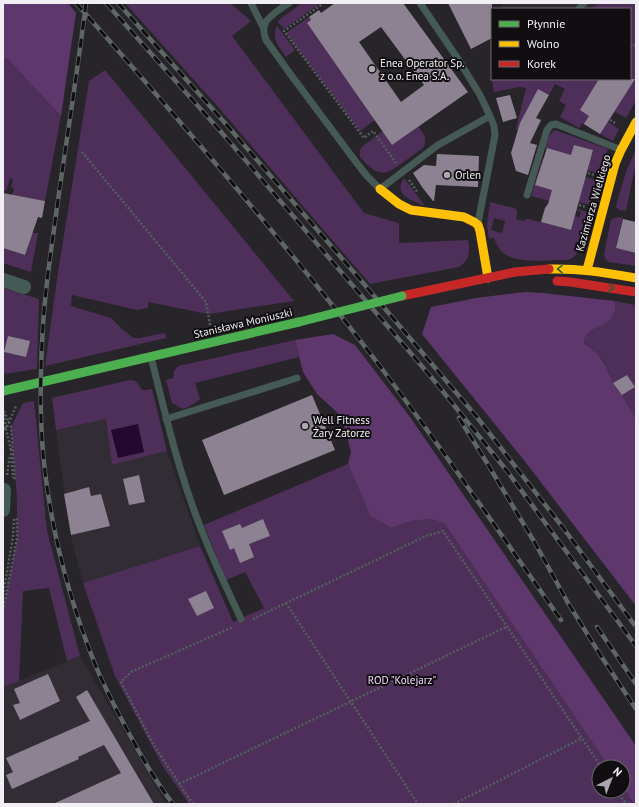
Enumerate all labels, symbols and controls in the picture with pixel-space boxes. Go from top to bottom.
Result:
legend [491,8,631,80]
text: Płynnie [527,16,565,31]
text: Wolno [527,36,559,51]
place label: Enea Operator Sp. z o.o. Enea S.A. [380,56,464,83]
text: Korek [527,56,556,71]
marker: Enea Operator Sp. z o.o. Enea S.A. [367,64,377,74]
street label: Kazimierza Wielkiego [572,153,614,253]
place label: Orlen [455,168,481,182]
marker: Orlen [442,170,452,180]
one-way arrow [557,265,563,273]
one-way arrow [608,283,614,292]
street label: Stanisława Moniuszki [192,305,294,341]
place label: Well Fitness Żary Zatorze [313,413,371,440]
marker: Well Fitness Żary Zatorze [300,421,310,431]
park label: ROD "Kolejarz" [368,673,436,687]
north arrow [591,759,631,799]
text: N [610,764,625,779]

